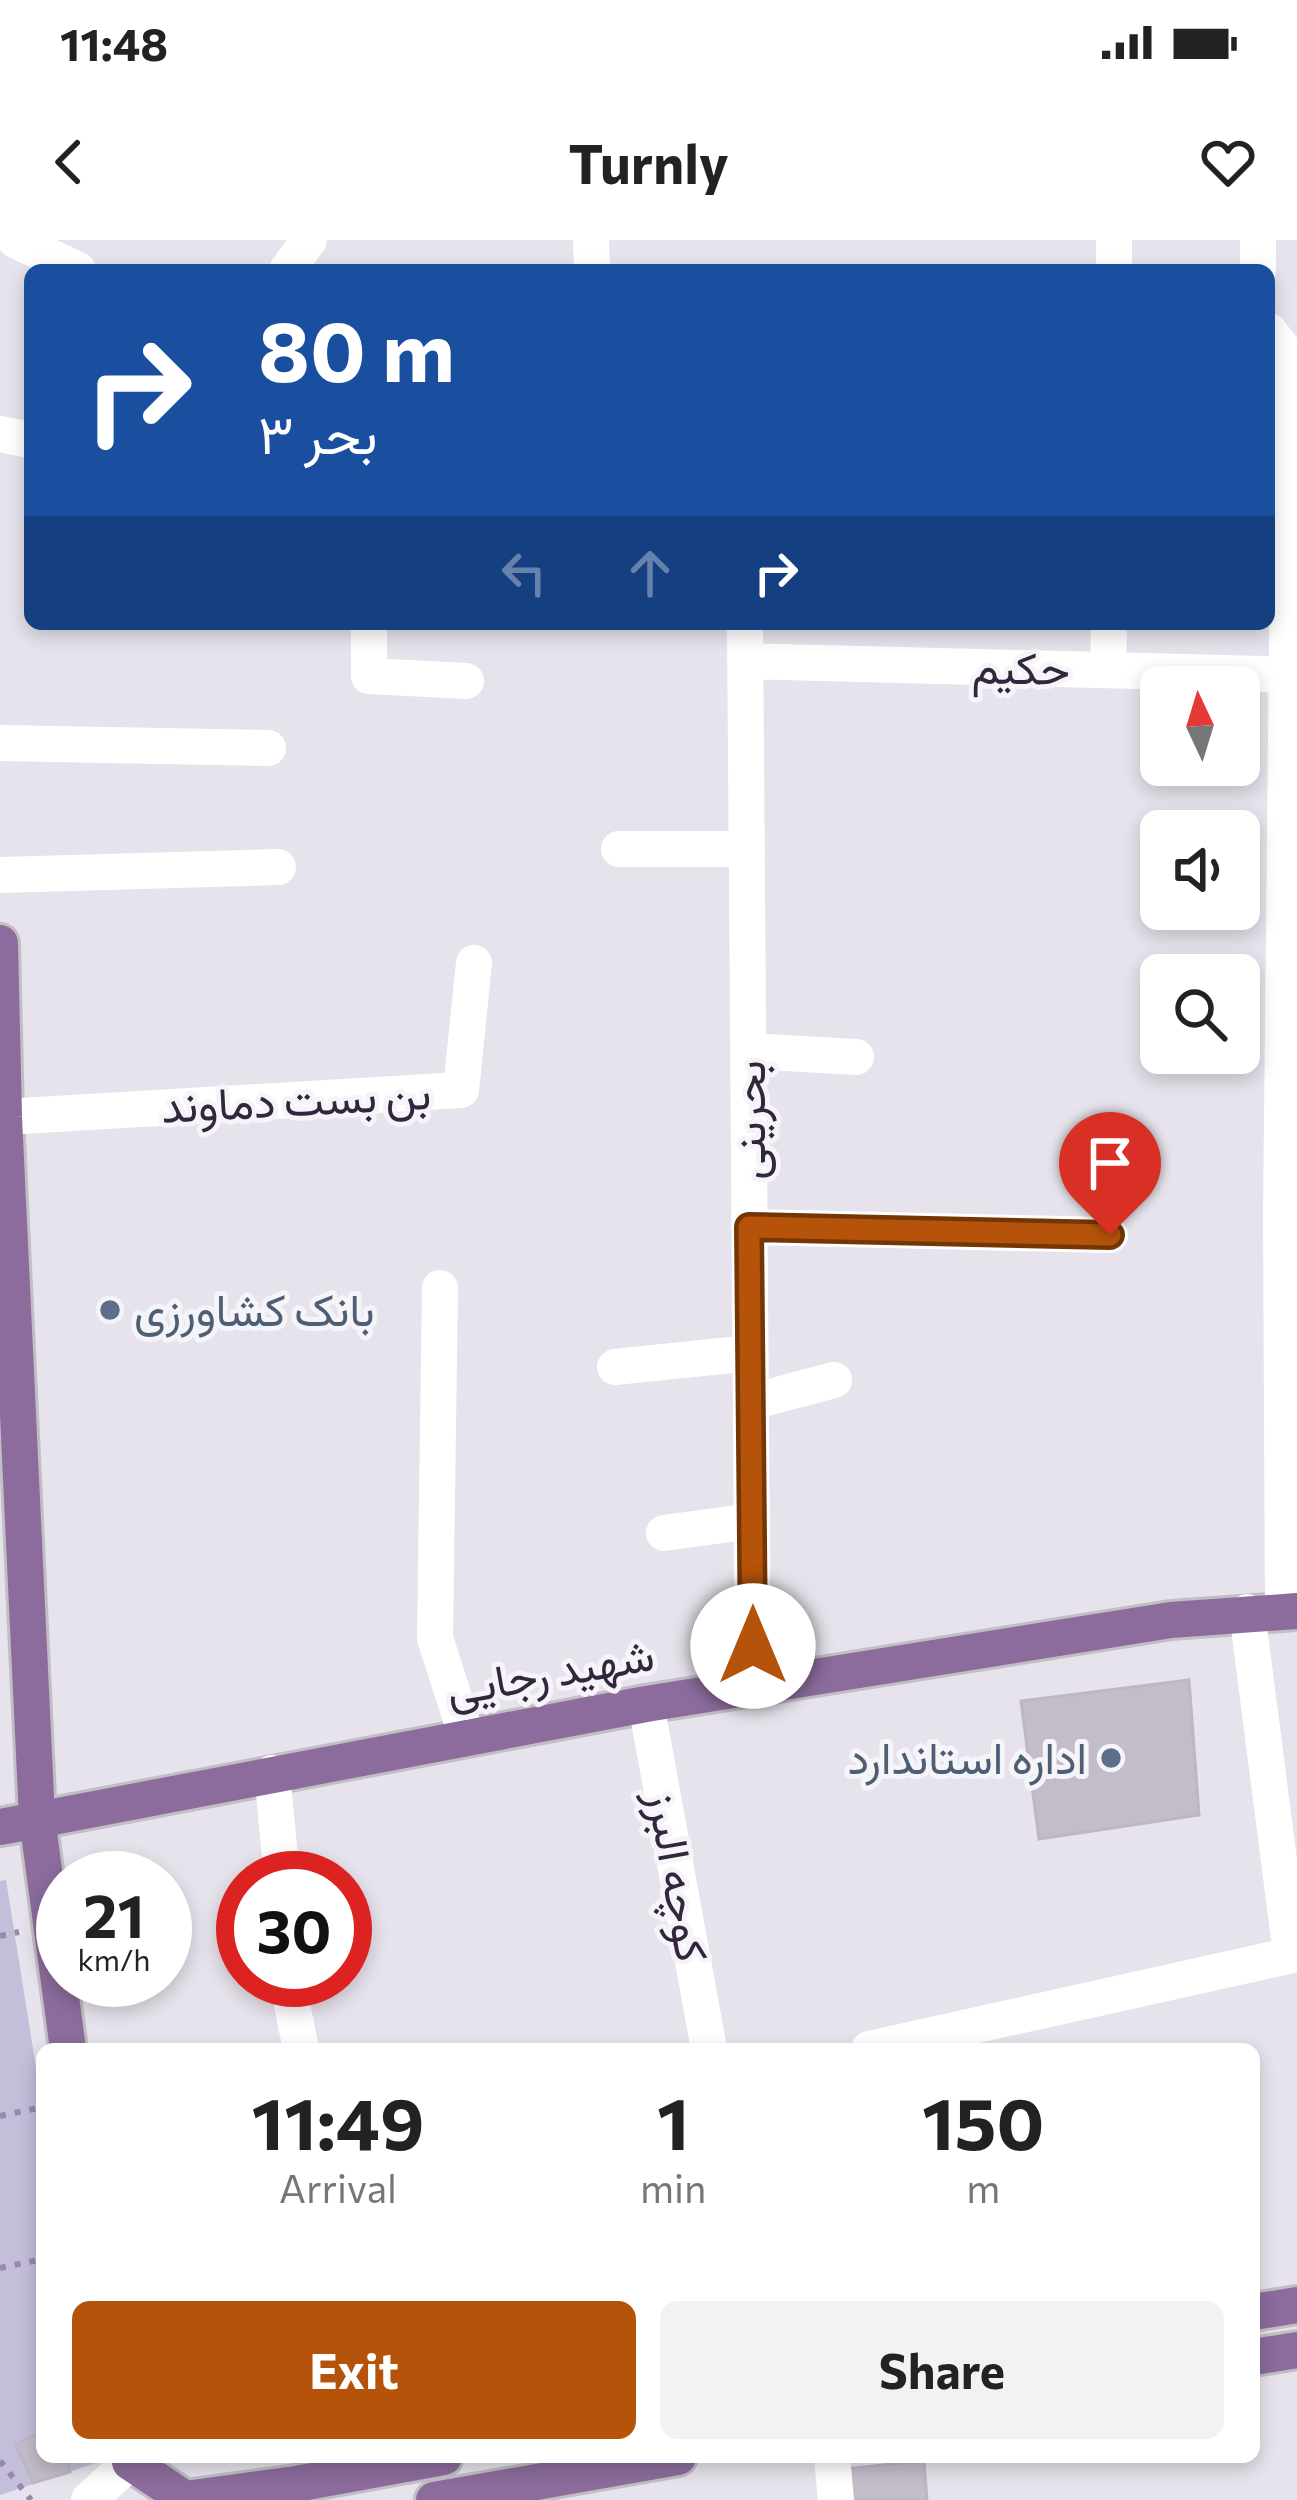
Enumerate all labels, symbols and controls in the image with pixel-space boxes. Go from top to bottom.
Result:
text: 11:48 [60,15,168,70]
icon: back [36,129,102,195]
text: Turnly [568,129,729,195]
icon: heart [1195,129,1261,195]
text: 80 m [258,297,455,399]
icon: right [60,312,216,468]
text: بحر ۳ [258,399,378,465]
icon: left [491,540,557,606]
icon: ahead [617,540,683,606]
icon: right [743,540,809,606]
street label: حکیم [971,637,1071,699]
north arrow [1140,666,1260,786]
map controls [1140,666,1260,1074]
button: sound [1140,810,1260,930]
button: search [1140,954,1260,1074]
street label: بحرینی [719,1060,777,1180]
street label: بن بست دماوند [160,1063,432,1135]
pin [1059,1112,1161,1235]
icon: arrive [1077,1130,1143,1196]
place label: بانک کشاورزی [134,1280,375,1338]
marker: بانک کشاورزی [97,1297,123,1323]
position arrow [690,1583,816,1709]
street label: شهید رجایی [441,1624,658,1718]
place label: اداره استاندارد [848,1728,1087,1786]
marker: اداره استاندارد [1098,1745,1124,1771]
street label: کوچه البرز [632,1785,723,1967]
speed limit sign: 30 [216,1851,372,2007]
text: 21 [83,1877,145,1950]
text: km/h [78,1940,150,1977]
text: 11:49 [252,2077,424,2165]
text: 1 [657,2077,690,2165]
text: 150 [922,2077,1044,2165]
text: Arrival [279,2163,397,2211]
text: min [640,2163,706,2211]
text: m [966,2163,1000,2211]
button: Exit [72,2301,636,2439]
button: Share [660,2301,1224,2439]

